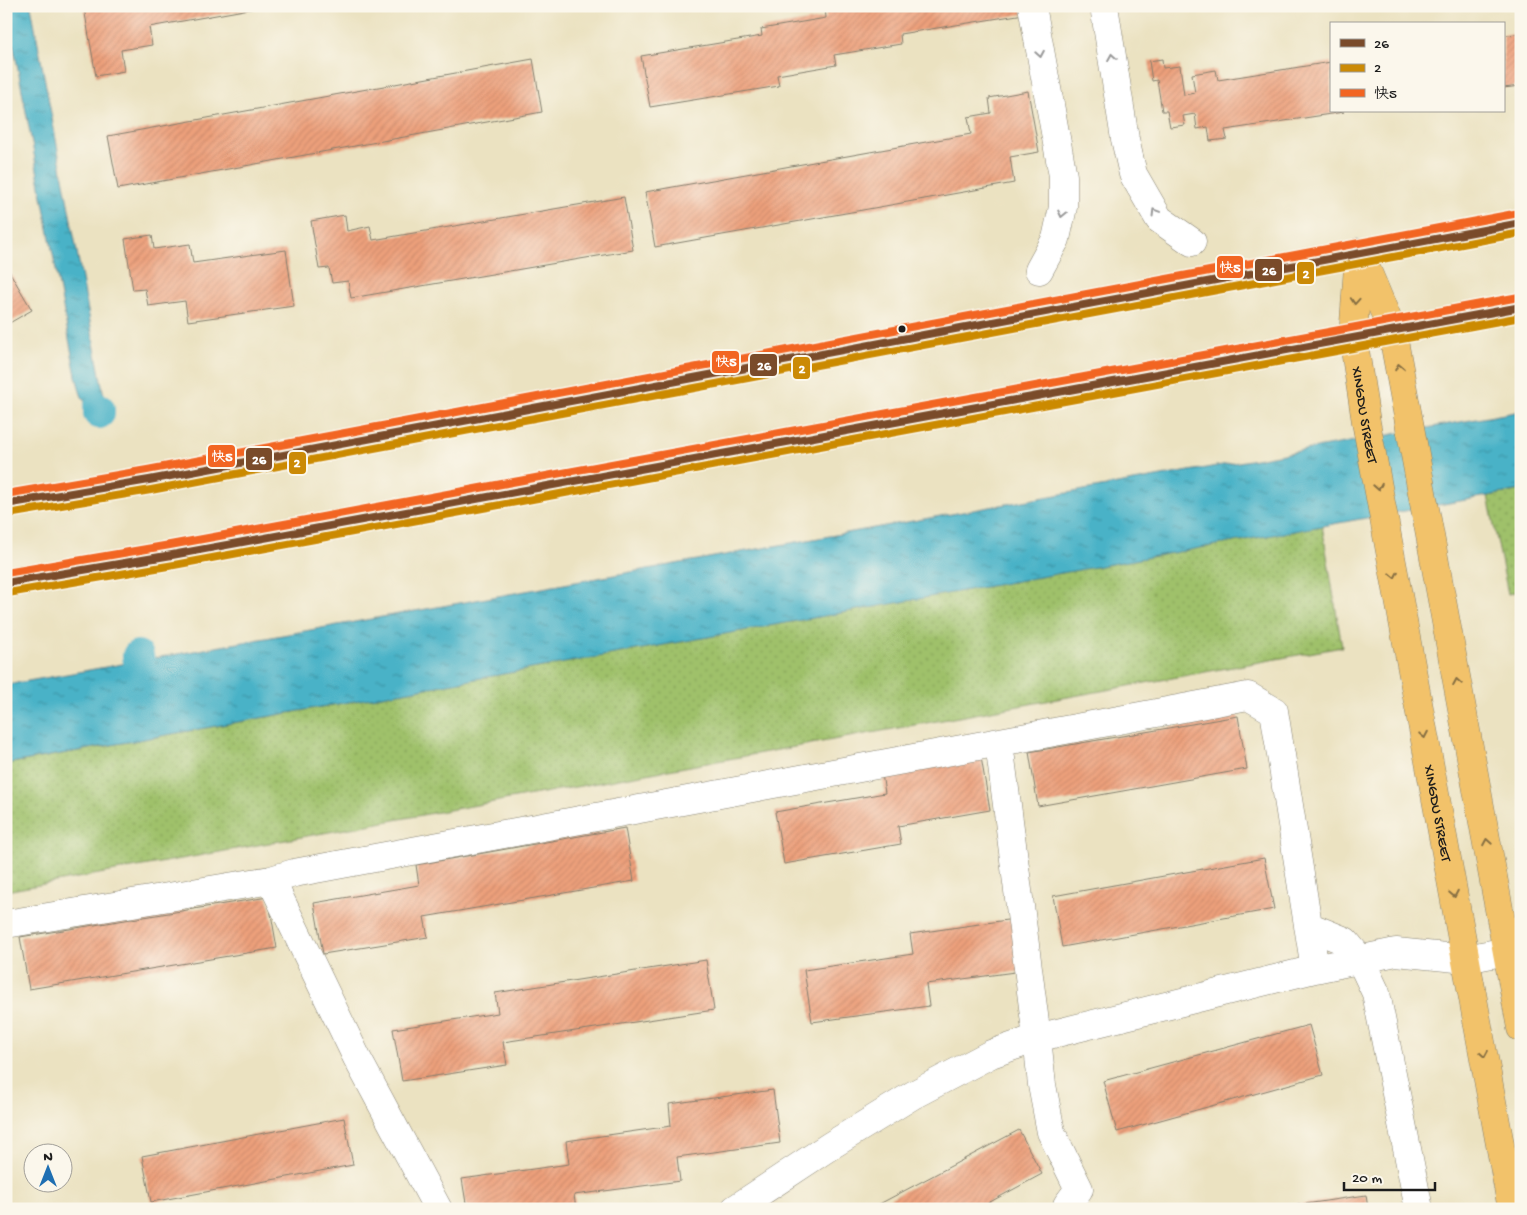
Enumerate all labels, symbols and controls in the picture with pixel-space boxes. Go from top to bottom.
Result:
legend [1330,22,1504,112]
text: 26 [1374,36,1389,54]
one-way arrow [1035,50,1045,59]
one-way arrow [1107,53,1117,62]
text: 2 [1374,60,1381,78]
text: 快5 [1374,85,1397,104]
one-way arrow [1152,208,1161,217]
one-way arrow [1057,210,1067,219]
line badge: 快5 [1216,255,1244,279]
line badge: 26 [1254,258,1283,282]
text: 快5 [1219,260,1241,278]
line badge: 2 [1296,261,1315,285]
text: 26 [1262,264,1277,281]
text: 2 [1303,267,1310,284]
one-way arrow [1350,297,1361,305]
unlabelled marker [897,324,907,334]
line badge: 快5 [711,350,740,374]
line badge: 26 [749,353,778,377]
text: 快5 [715,354,737,372]
line badge: 2 [792,356,811,380]
text: 26 [757,359,772,376]
text: 2 [799,362,806,379]
one-way arrow [1394,362,1405,371]
street label: XINGDU STREET [1346,364,1381,466]
line badge: 快5 [207,444,236,468]
line badge: 26 [245,447,273,471]
text: 快5 [211,449,233,467]
line badge: 2 [288,451,307,475]
text: 26 [252,453,267,470]
text: 2 [294,456,301,473]
one-way arrow [1372,483,1382,492]
one-way arrow [1388,570,1398,579]
one-way arrow [1453,678,1463,686]
one-way arrow [1418,730,1429,739]
street label: XINGDU STREET [1419,763,1455,864]
one-way arrow [1482,837,1492,846]
one-way arrow [1449,890,1459,899]
one-way arrow [1478,1050,1488,1058]
north arrow [22,1142,72,1192]
text: N [43,1149,53,1166]
scale bar [1344,1160,1436,1192]
text: 20 m [1352,1170,1382,1188]

